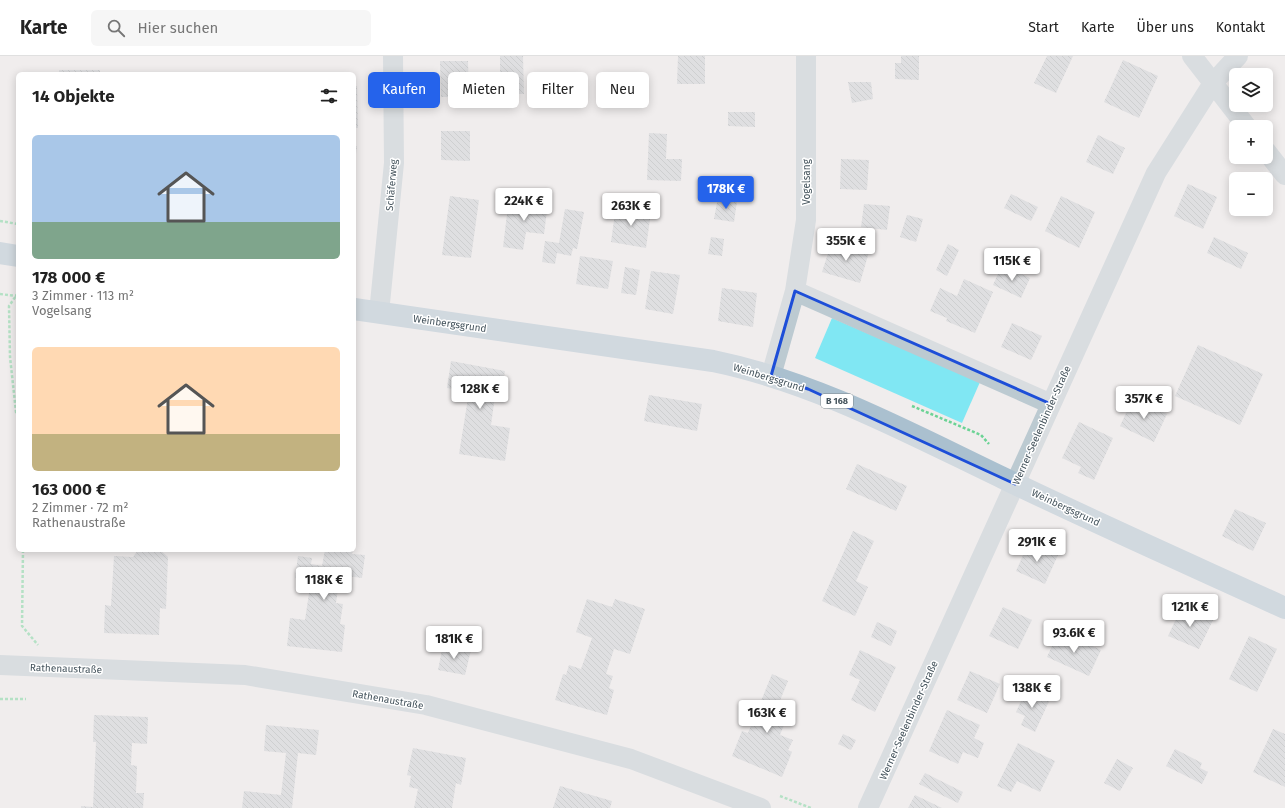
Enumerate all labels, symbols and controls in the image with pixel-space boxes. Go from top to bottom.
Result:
search box [91,10,371,46]
text: Karte [20,16,67,39]
icon: search [105,17,127,39]
text: Hier suchen [137,19,218,37]
text: Start [1028,19,1059,36]
text: Karte [1081,19,1115,36]
text: Über uns [1137,19,1194,36]
text: Kontakt [1216,19,1265,36]
map controls [1229,68,1273,216]
button: layers [1229,68,1273,112]
chip: Kaufen [368,72,440,108]
chip: Mieten [448,72,519,108]
chip: Filter [527,72,588,108]
chip: Neu [596,72,649,108]
icon: filters [318,85,340,107]
text: 14 Objekte [32,86,115,107]
button: + [1229,120,1273,164]
street label: Schäferweg [384,158,400,211]
street label: Vogelsang [801,158,813,205]
icon: home [150,161,222,233]
button: − [1229,172,1273,216]
pin: 178K € [693,176,759,210]
text: 178K € [707,181,745,196]
pin: 224K € [491,188,557,222]
text: 224K € [504,193,544,208]
pin: 263K € [598,193,664,227]
text: 263K € [611,198,651,213]
pin: 355K € [813,228,879,262]
text: 355K € [826,233,866,248]
pin: 115K € [979,248,1045,282]
text: 115K € [993,253,1031,268]
text: 178 000 € [32,267,105,288]
text: 3 Zimmer · 113 m² [32,288,134,303]
text: Vogelsang [32,303,91,318]
street label: Weinbergsgrund [412,313,487,335]
street label: Weinbergsgrund [732,361,806,395]
street label: Werner-Seelenbinder-Straße [1010,364,1074,487]
icon: home [150,373,222,445]
pin: 128K € [447,376,513,410]
text: 128K € [460,381,500,396]
pin: 357K € [1111,386,1177,420]
text: 357K € [1125,391,1163,406]
road number: B 168 [821,394,853,408]
text: 163 000 € [32,479,106,500]
street label: Weinbergsgrund [1030,487,1102,529]
text: 2 Zimmer · 72 m² [32,500,128,515]
text: Rathenaustraße [32,515,126,530]
pin: 291K € [1004,529,1070,563]
text: 291K € [1018,534,1056,549]
pin: 118K € [291,567,357,601]
text: 118K € [305,572,343,587]
pin: 121K € [1157,594,1223,628]
text: 121K € [1171,599,1209,614]
pin: 93.6K € [1037,620,1111,654]
text: 93.6K € [1052,625,1096,640]
pin: 181K € [421,626,487,660]
text: 181K € [435,631,473,646]
street label: Werner-Seelenbinder-Straße [877,659,941,782]
street label: Rathenaustraße [30,662,102,676]
pin: 138K € [999,675,1065,709]
text: 138K € [1012,680,1052,695]
street label: Rathenaustraße [351,688,424,712]
pin: 163K € [734,700,800,734]
text: 163K € [748,705,787,720]

